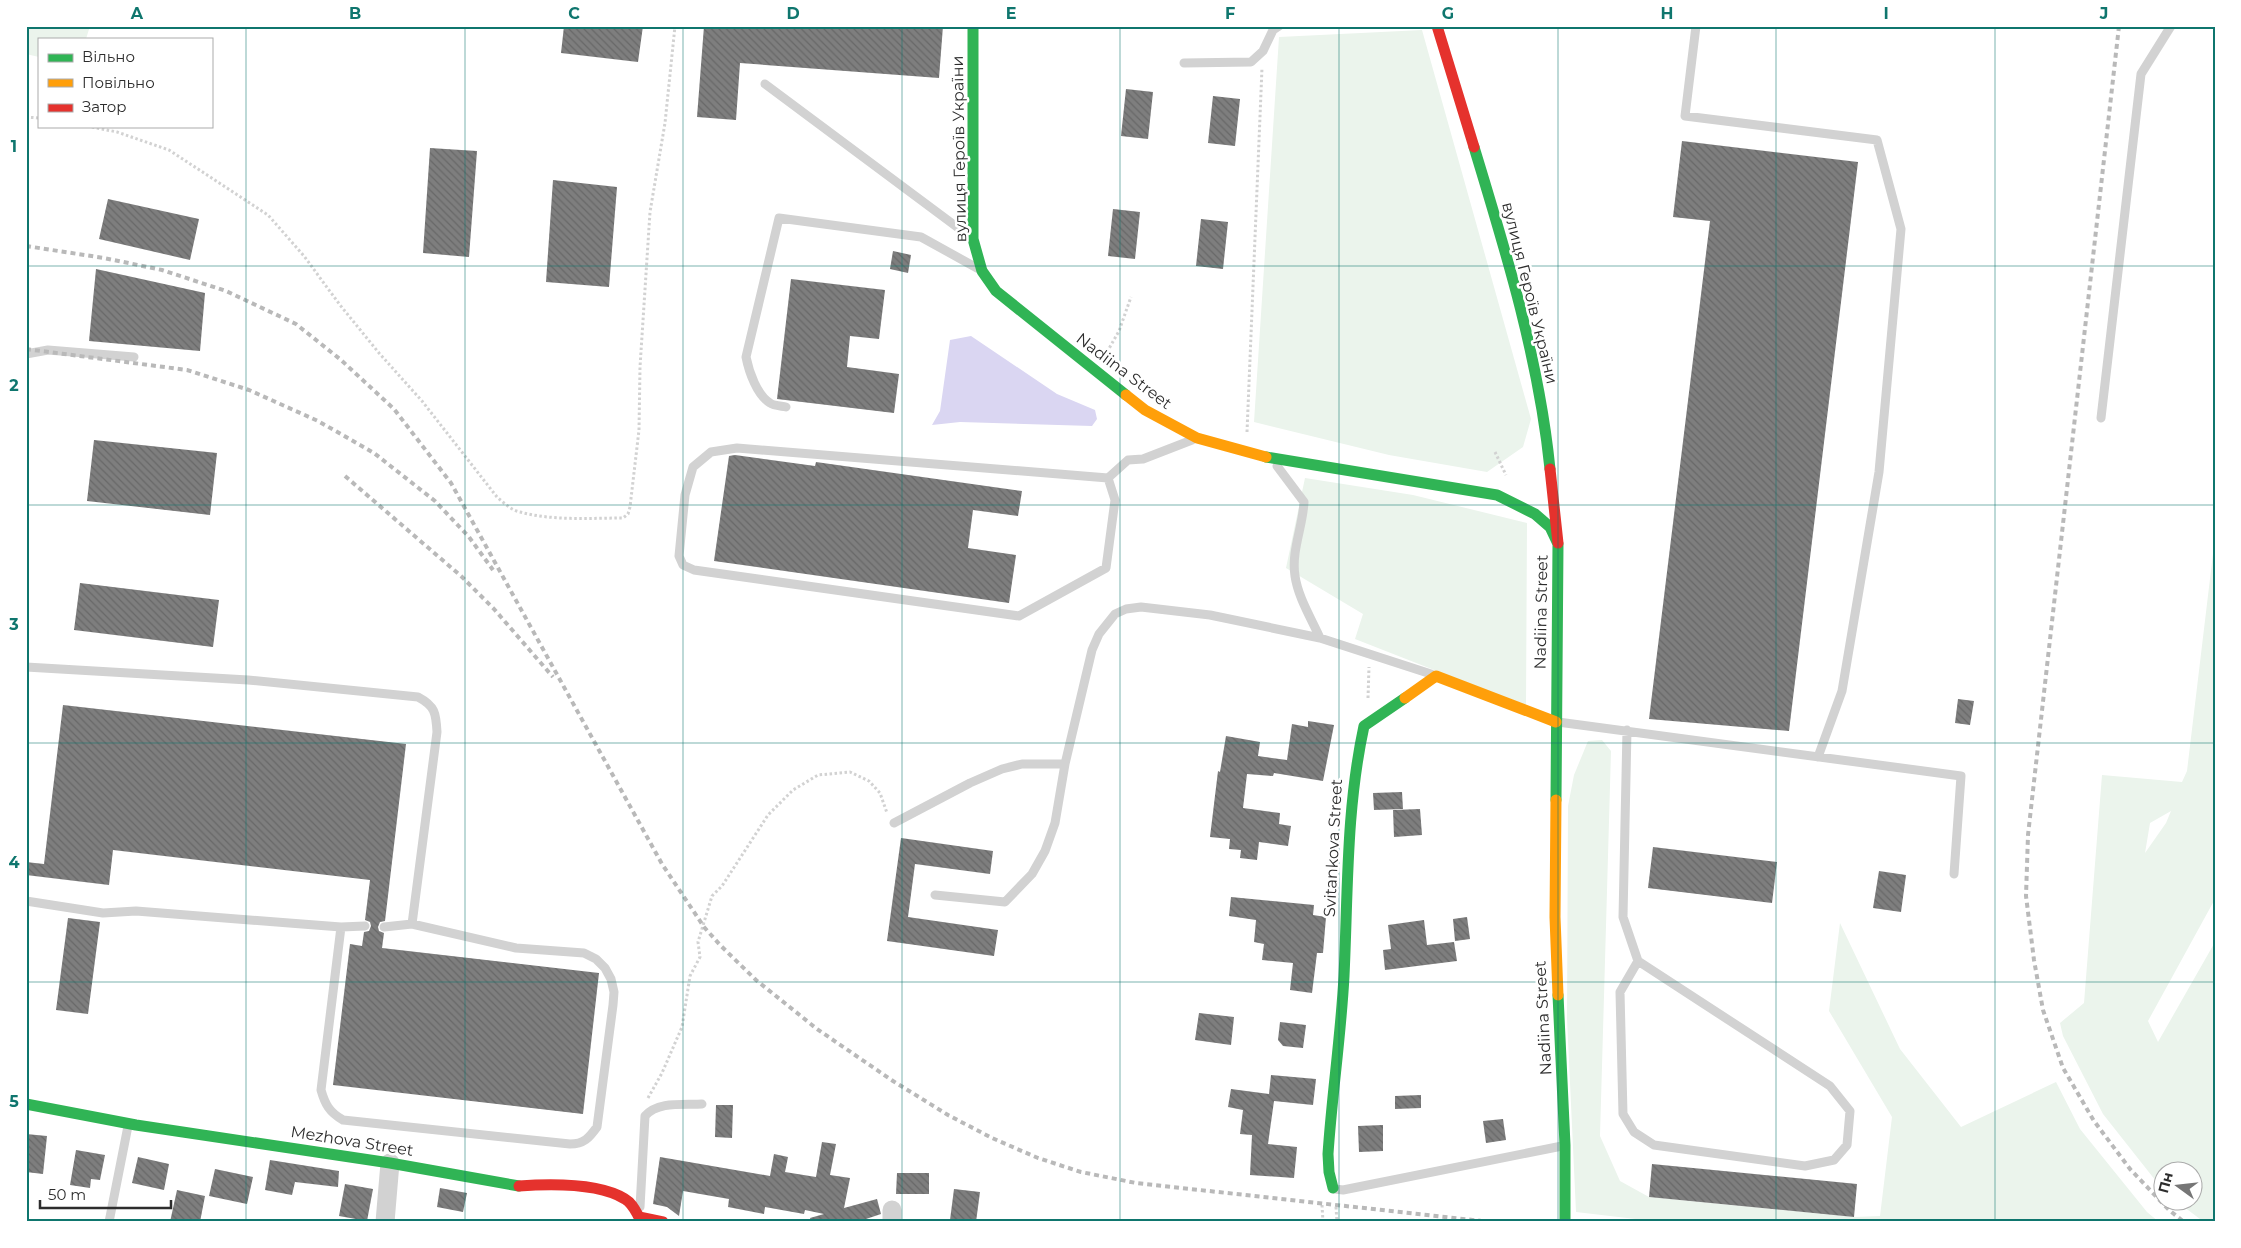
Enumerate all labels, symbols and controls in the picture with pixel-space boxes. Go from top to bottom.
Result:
text: A [130,4,144,23]
text: B [349,4,361,23]
text: C [568,4,580,23]
text: D [786,4,800,23]
text: E [1006,4,1016,23]
text: F [1225,4,1235,23]
text: G [1442,4,1454,23]
text: H [1661,4,1673,23]
text: I [1883,4,1889,23]
text: J [2099,4,2108,23]
legend [38,38,212,128]
text: Вільно [82,47,135,66]
street label: вулиця Героїв України [948,55,970,243]
text: Повільно [82,73,155,92]
text: Затор [82,97,127,116]
text: 1 [11,137,17,156]
street label: вулиця Героїв України [1498,200,1562,386]
street label: Nadiina Street [1072,329,1176,413]
text: 2 [9,376,19,395]
street label: Nadiina Street [1531,554,1552,670]
text: 3 [8,615,19,634]
street label: Svitankova Street [1320,778,1346,918]
text: 4 [8,853,20,872]
street label: Nadiina Street [1530,960,1555,1076]
text: 5 [9,1092,19,1111]
street label: Mezhova Street [289,1122,415,1160]
north arrow [2154,1160,2204,1210]
text: Пн [2154,1170,2177,1195]
scale bar [40,1178,171,1210]
text: 50 m [48,1185,86,1204]

